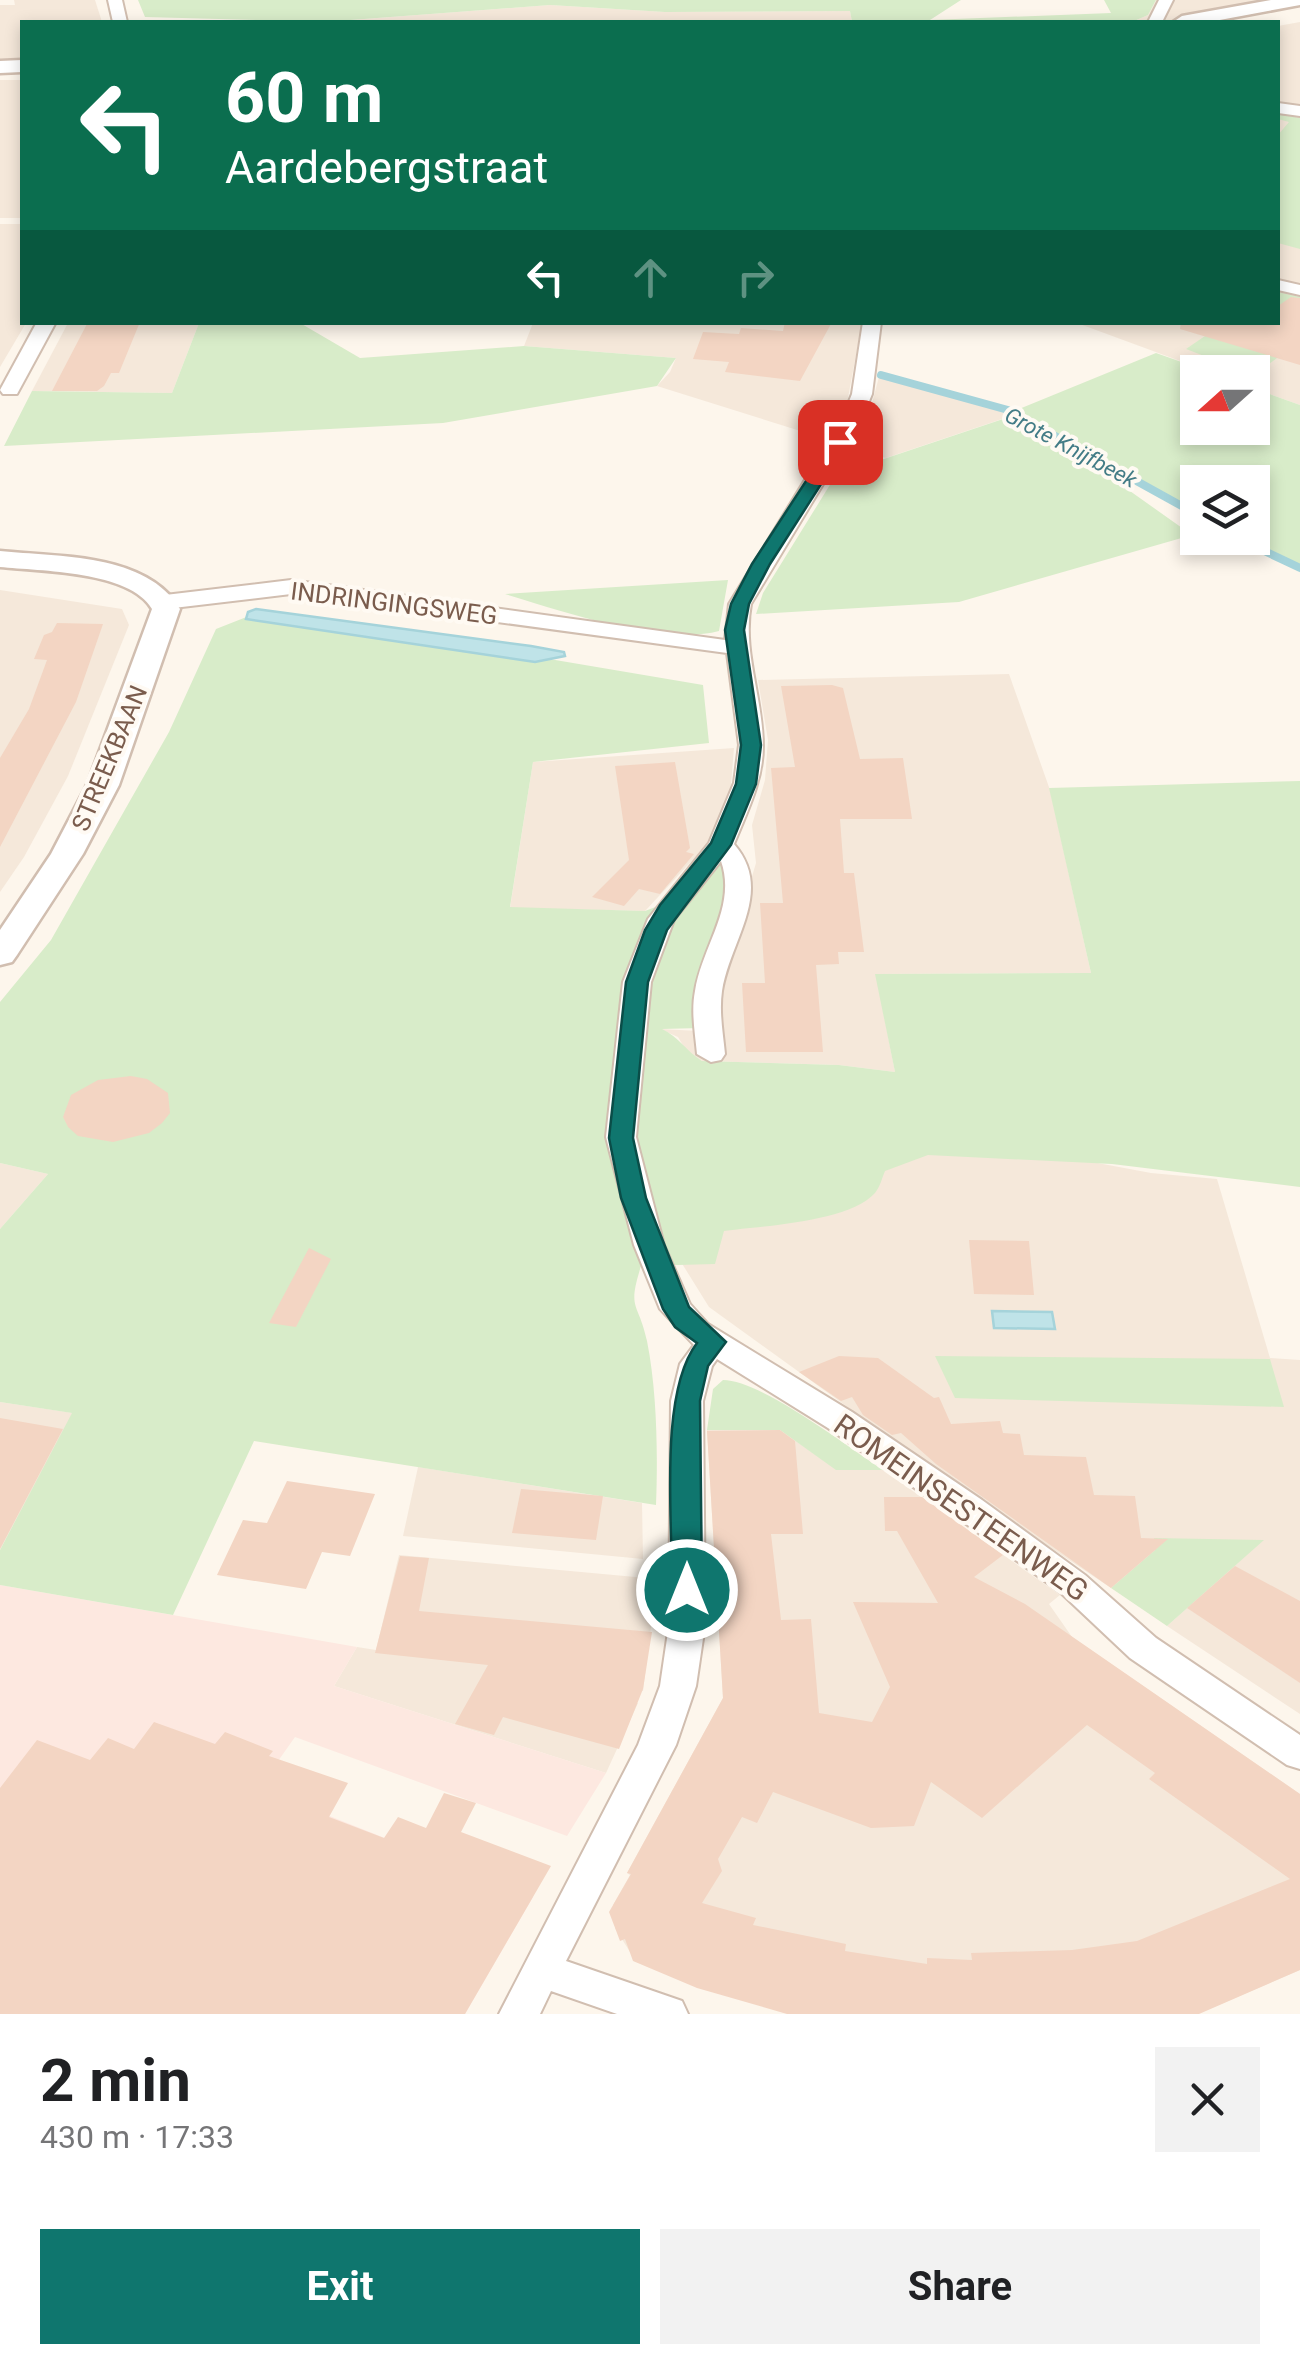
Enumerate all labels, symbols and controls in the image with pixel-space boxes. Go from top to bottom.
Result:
text: 60 m [225,57,383,139]
icon: left [60,60,190,190]
text: Aardebergstraat [225,141,548,194]
icon: left [518,250,573,305]
icon: ahead [623,250,678,305]
icon: right [728,250,783,305]
north arrow [1180,355,1270,445]
map controls [1180,355,1270,555]
pin [798,400,883,485]
water label: Grote Knijfbeek [1001,402,1142,493]
icon: arrive [813,415,868,470]
button: layers [1180,465,1270,555]
street label: INDRINGINGSWEG [289,576,499,631]
street label: STREEKBAAN [66,681,153,835]
street label: ROMEINSESTEENWEG [828,1407,1095,1609]
position arrow [635,1538,739,1642]
text: 2 min [40,2045,191,2116]
button: close [1155,2047,1260,2152]
text: 430 m · 17:33 [40,2118,234,2156]
button: Exit [40,2229,640,2344]
button: Share [660,2229,1260,2344]

